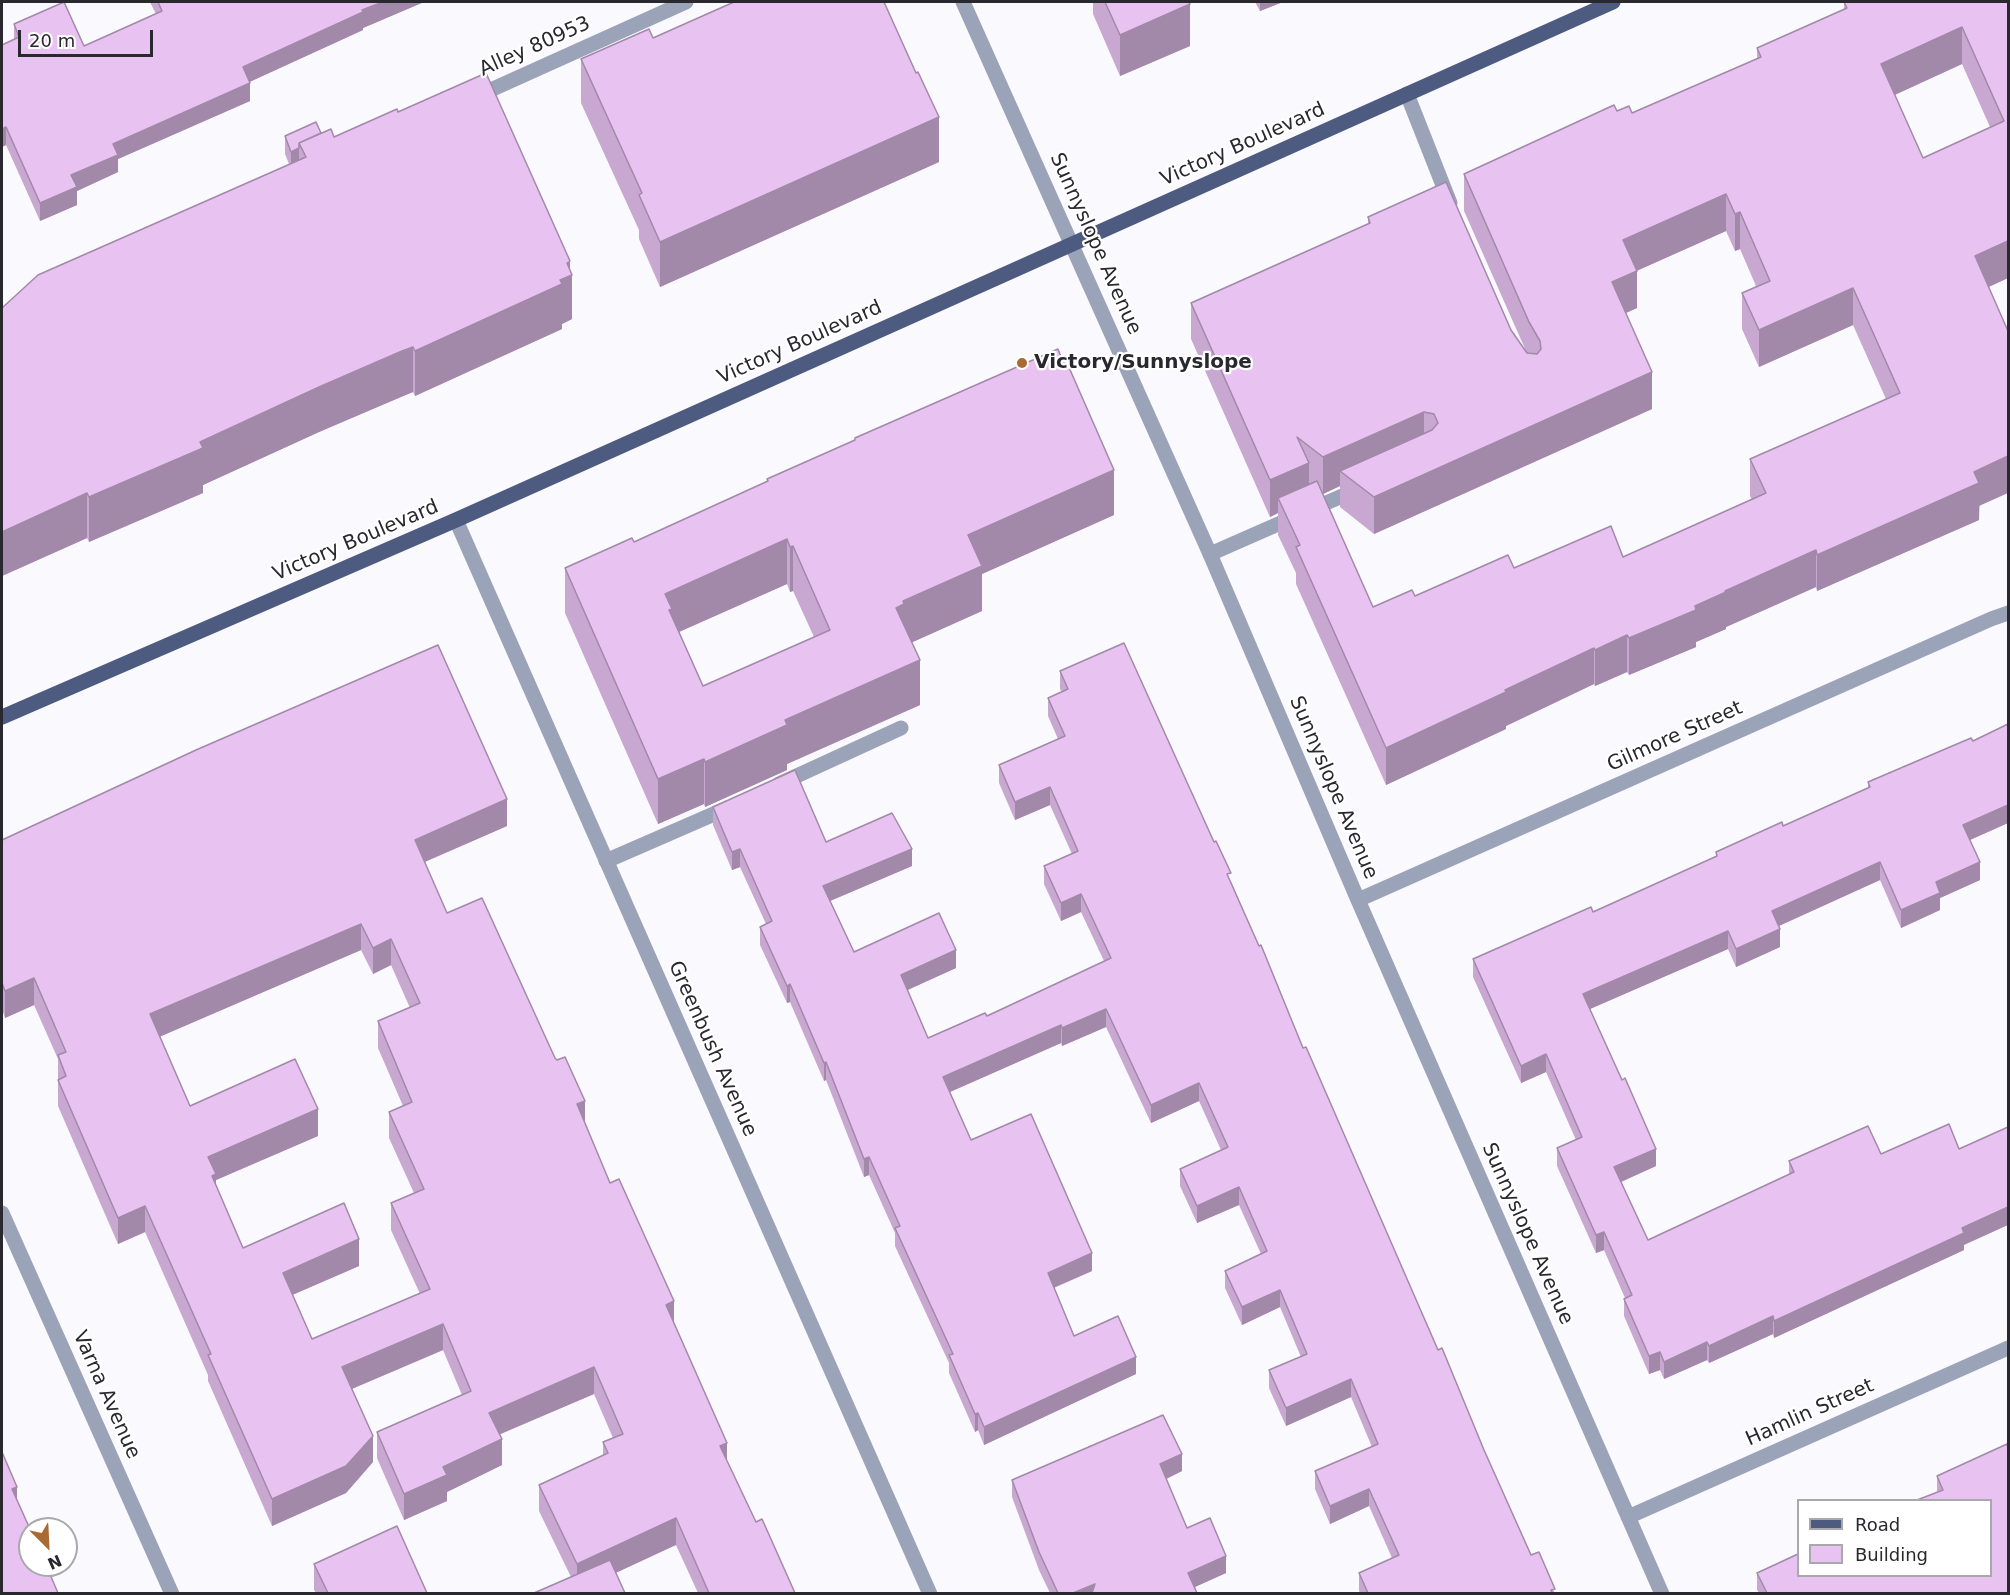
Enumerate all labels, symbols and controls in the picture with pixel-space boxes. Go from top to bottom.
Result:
street label: Alley 80953 [476,12,594,82]
scale bar [21,18,156,56]
text: 20 m [29,30,75,51]
street label: Victory Boulevard [1157,98,1329,192]
street label: Sunnyslope Avenue [1044,149,1146,339]
street label: Victory Boulevard [714,296,886,390]
place label: Victory/Sunnyslope [1034,351,1252,375]
marker: Victory/Sunnyslope [1015,356,1029,370]
street label: Victory Boulevard [270,495,442,587]
street label: Sunnyslope Avenue [1284,693,1382,883]
street label: Gilmore Street [1604,696,1746,778]
street label: Greenbush Avenue [662,957,762,1141]
street label: Sunnyslope Avenue [1476,1139,1578,1329]
street label: Varna Avenue [67,1327,145,1463]
street label: Hamlin Street [1742,1374,1878,1452]
legend [1797,1499,1992,1577]
text: Road [1855,1514,1900,1535]
north arrow [18,1517,78,1577]
text: Building [1855,1544,1928,1565]
text: N [45,1551,65,1573]

